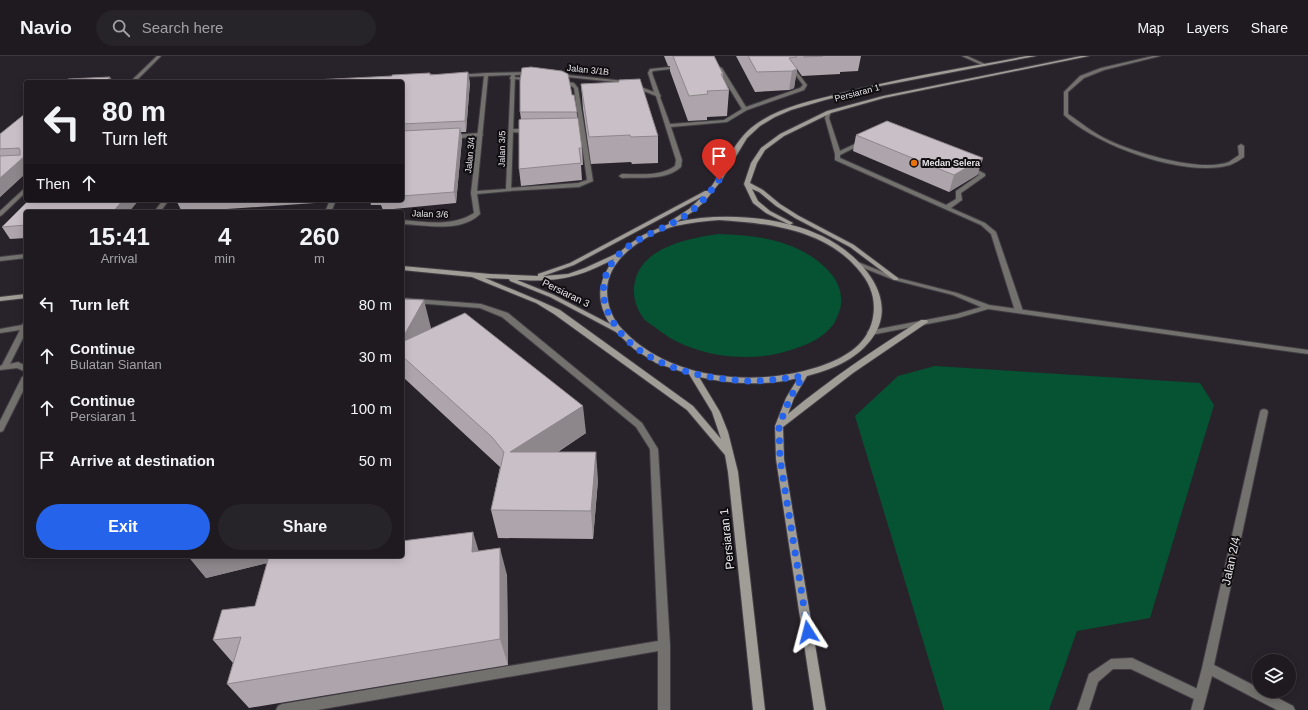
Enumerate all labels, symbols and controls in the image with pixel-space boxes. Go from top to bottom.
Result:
search box [96,10,376,46]
text: Navio [20,17,72,38]
icon: search [110,17,132,39]
text: Search here [142,19,223,36]
text: Map [1137,20,1165,36]
text: Layers [1187,20,1229,36]
text: Share [1251,20,1288,36]
street label: Jalan 3/1B [566,63,610,77]
street label: Persiaran 1 [833,82,881,104]
icon: left [36,96,88,148]
text: 80 m [102,96,166,127]
text: Turn left [102,129,167,149]
street label: Jalan 3/5 [497,131,507,167]
street label: Jalan 3/4 [463,136,477,174]
pin [702,139,736,180]
icon: arrive [708,145,730,167]
marker: Medan Selera [909,158,919,168]
place label: Medan Selera [922,158,981,168]
icon: ahead [78,172,100,194]
text: Then [36,175,70,192]
street label: Jalan 3/6 [412,208,448,220]
text: 15:41 [88,223,150,250]
text: 4 [218,223,231,250]
text: 260 [300,223,340,250]
text: Arrival [101,251,138,266]
text: min [214,251,235,266]
text: m [314,251,325,266]
street label: Persiaran 3 [541,277,592,309]
icon: left [36,293,58,315]
text: Turn left [70,296,129,313]
text: 80 m [359,296,392,313]
text: Continue [70,340,135,357]
icon: ahead [36,345,58,367]
text: 30 m [359,348,392,365]
text: Bulatan Siantan [70,357,162,372]
text: Continue [70,392,135,409]
icon: ahead [36,397,58,419]
text: 100 m [350,400,392,417]
text: Persiaran 1 [70,409,136,424]
icon: arrive [36,449,58,471]
text: Arrive at destination [70,452,215,469]
text: 50 m [359,452,392,469]
button: Exit [36,504,210,550]
button: Share [218,504,392,550]
street label: Persiaran 1 [717,507,737,570]
street label: Jalan 2/4 [1219,535,1243,586]
position arrow [787,611,829,653]
map controls [1252,654,1296,698]
button: layers [1252,654,1296,698]

